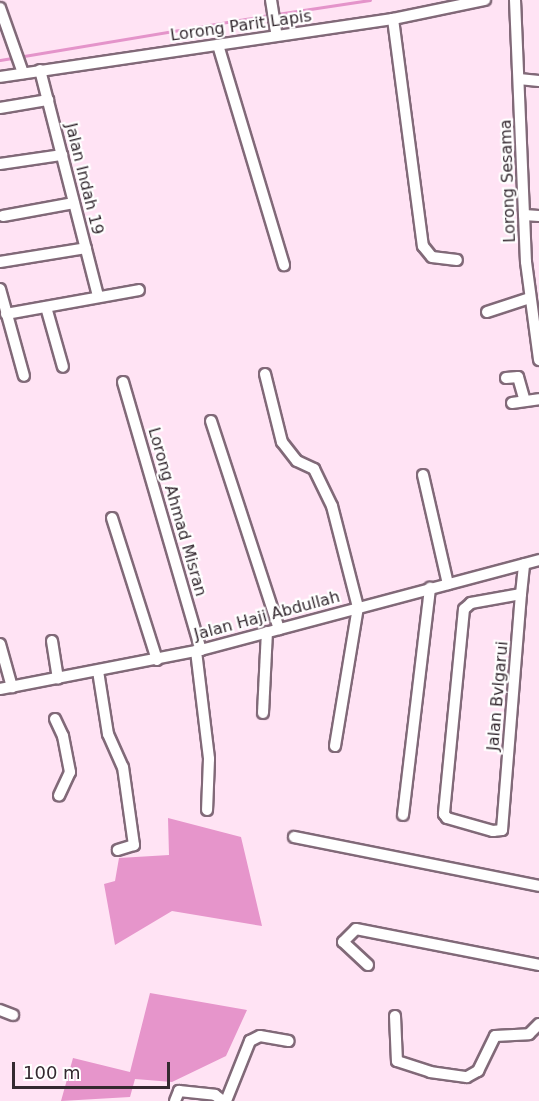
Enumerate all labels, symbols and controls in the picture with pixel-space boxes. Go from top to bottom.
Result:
street label: Lorong Parit Lapis [169,7,313,45]
street label: Lorong Sesama [496,119,520,243]
street label: Jalan Indah 19 [61,121,107,237]
street label: Lorong Ahmad Misran [144,425,210,599]
street label: Jalan Haji Abdullah [192,587,342,645]
street label: Jalan Bvlgarui [484,640,512,752]
scale bar [15,1050,172,1088]
text: 100 m [23,1062,81,1083]

